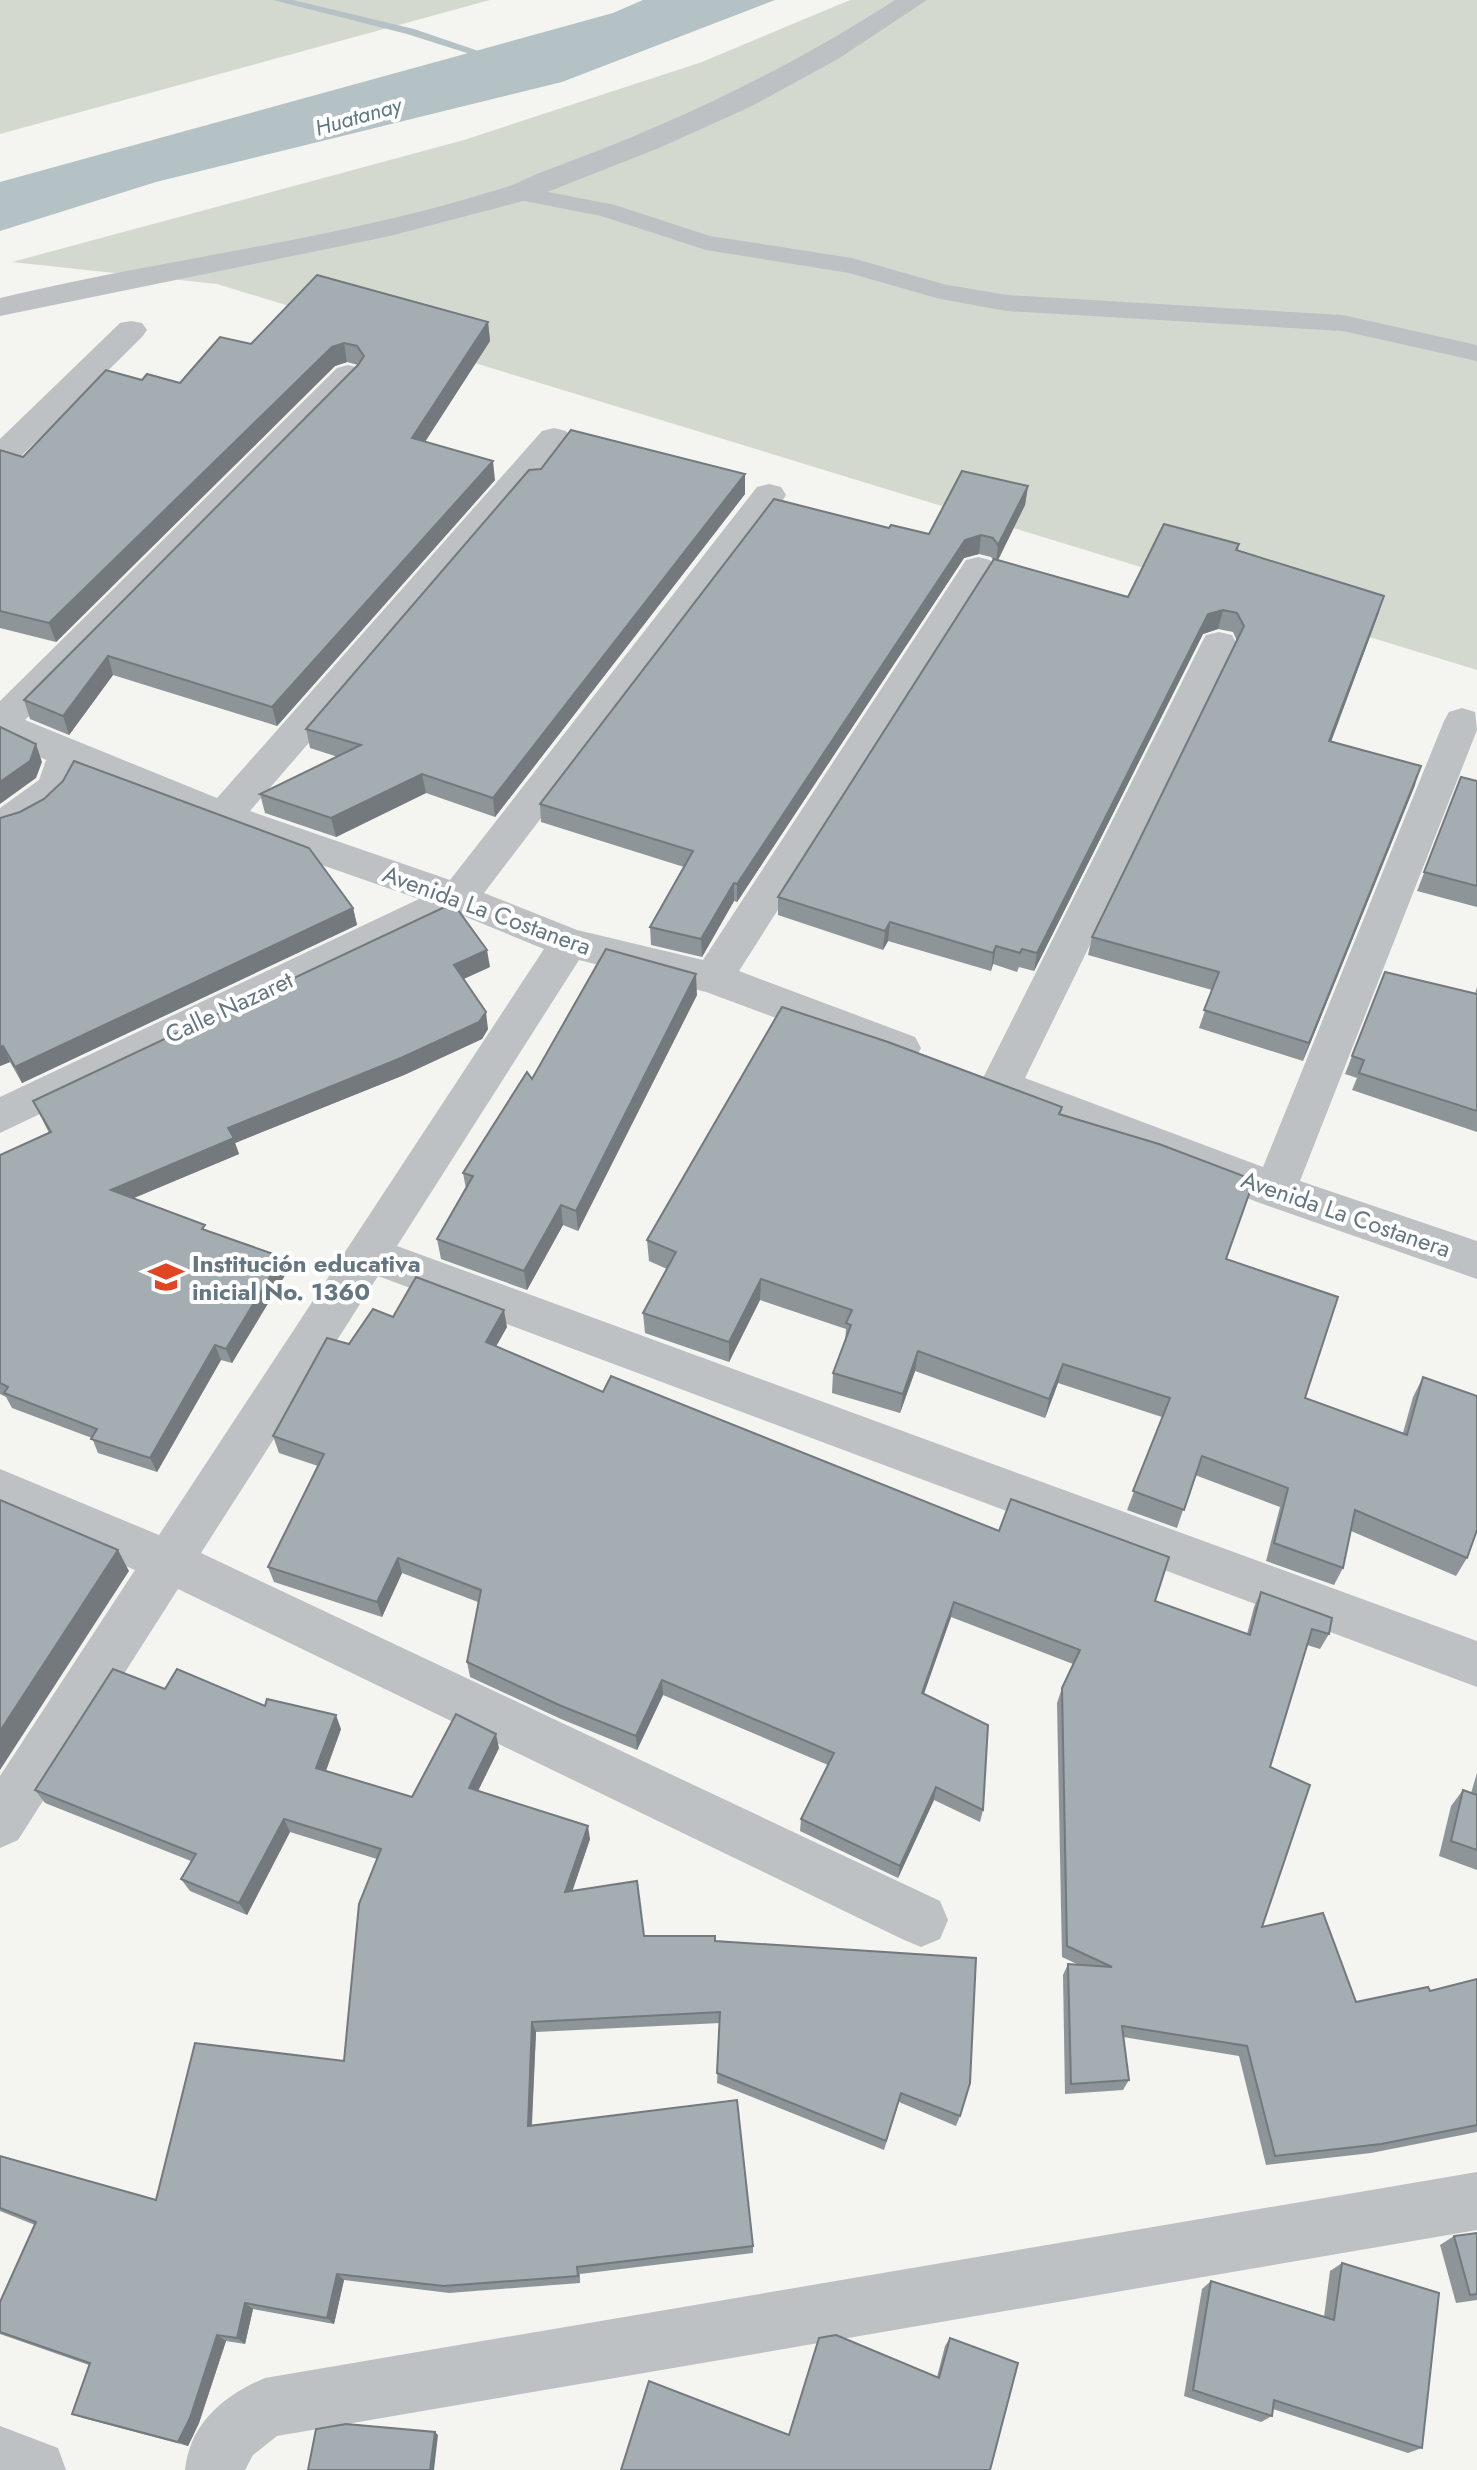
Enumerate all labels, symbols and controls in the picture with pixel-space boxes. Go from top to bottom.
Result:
water label: Huatanay [311,88,407,144]
street label: Avenida La Costanera [378,856,596,964]
street label: Calle Nazaret [159,962,299,1052]
street label: Avenida La Costanera [1237,1162,1455,1266]
place label: Institución educativa inicial No. 1360 [192,1246,421,1309]
school or university icon: Institución educativa inicial No. 1360 [147,1258,185,1296]

